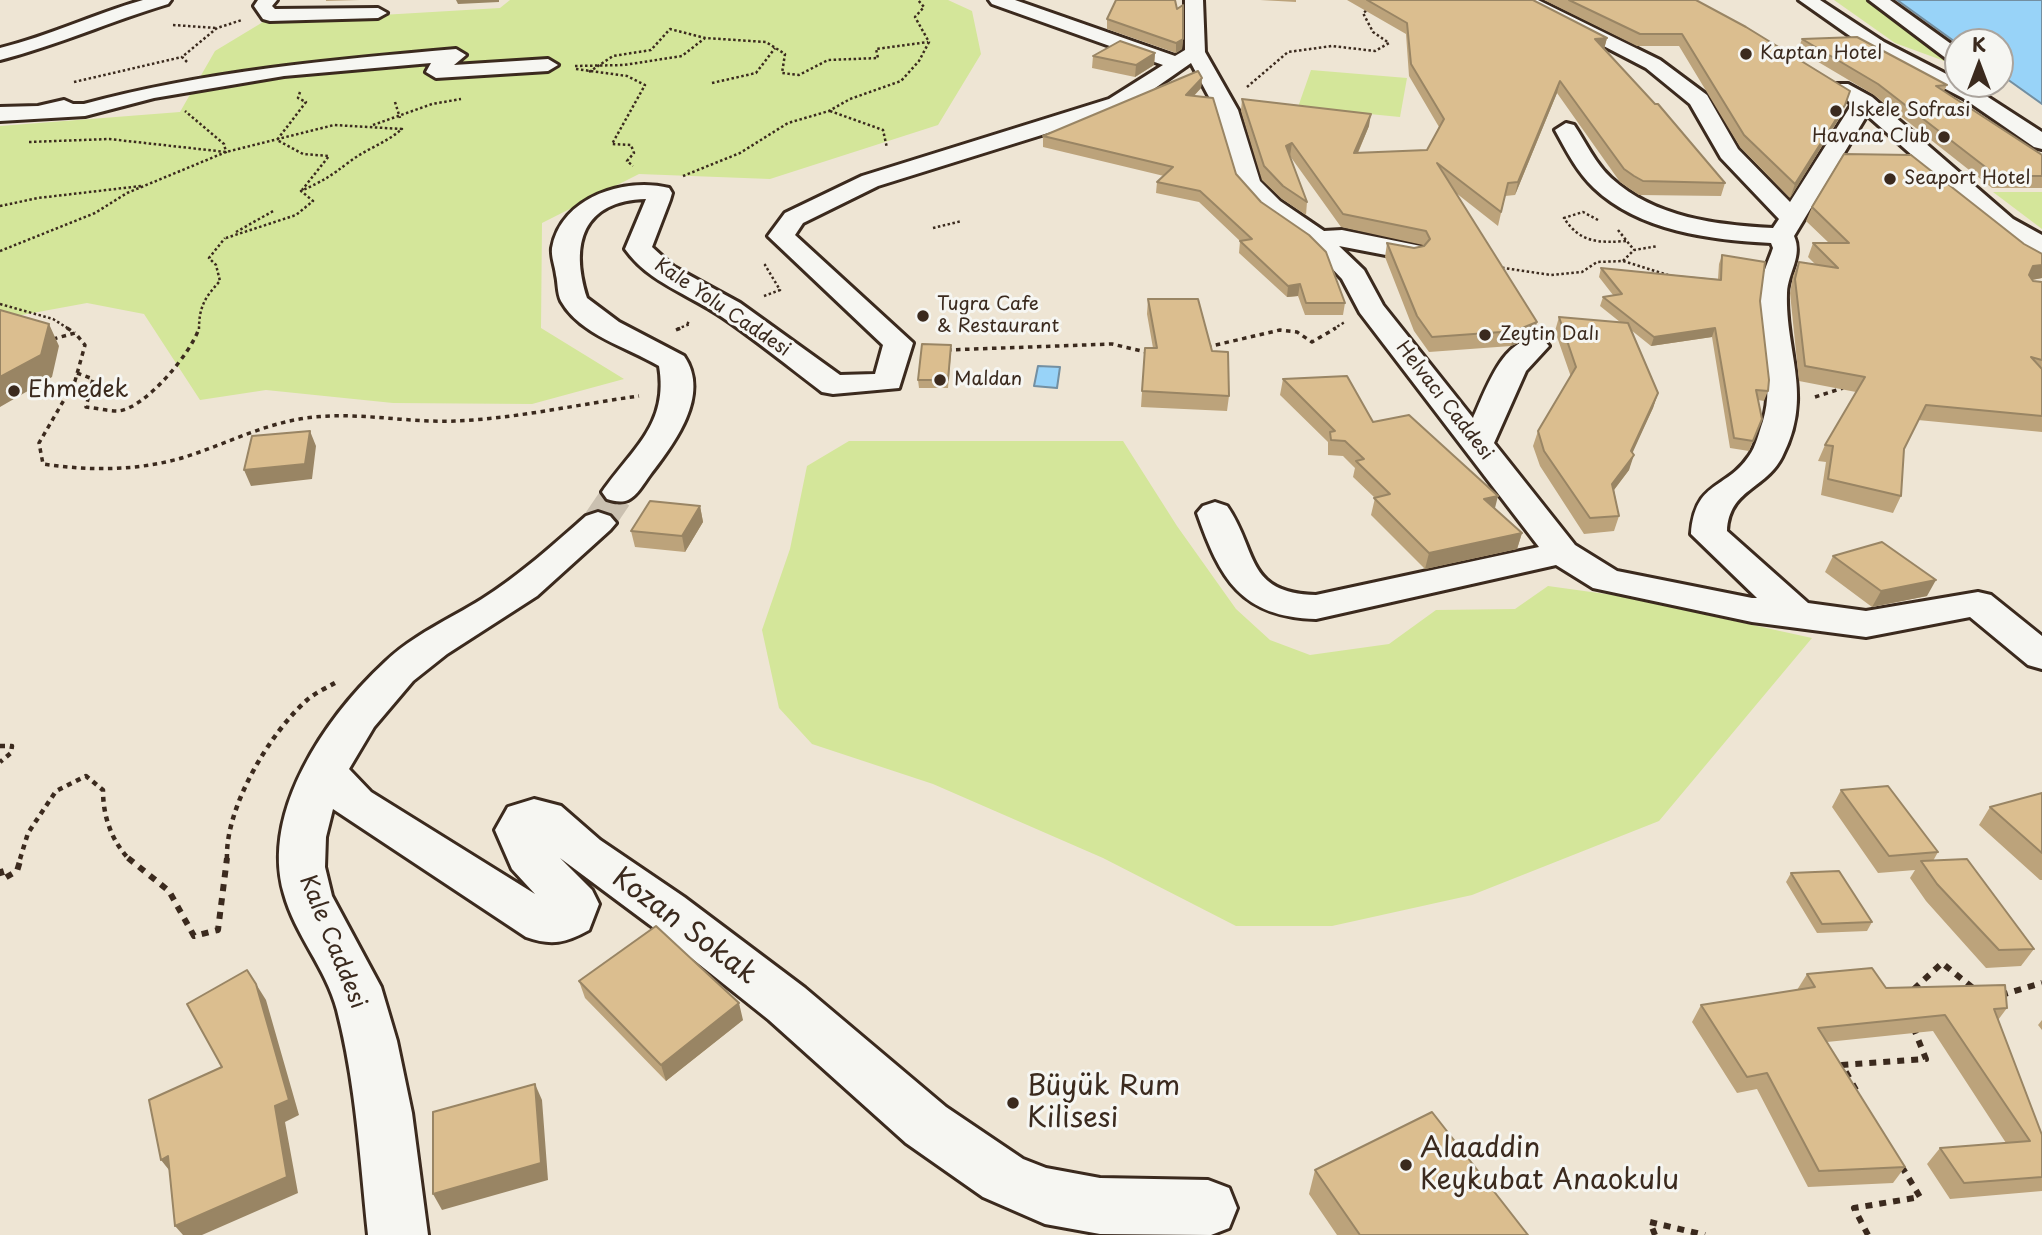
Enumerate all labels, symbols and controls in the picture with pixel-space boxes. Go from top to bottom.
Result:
north arrow [1944,28,2014,98]
text: K [1972,30,1986,58]
place label: Kaptan Hotel [1760,43,1882,65]
marker: Kaptan Hotel [1738,46,1754,62]
place label: Iskele Sofrasi [1850,100,1970,122]
marker: Iskele Sofrasi [1828,103,1844,119]
place label: Havana Club [1812,126,1930,148]
marker: Havana Club [1936,129,1952,145]
place label: Seaport Hotel [1904,168,2030,190]
marker: Seaport Hotel [1882,171,1898,187]
street label: Kale Yolu Caddesi [650,254,794,362]
place label: Tugra Cafe & Restaurant [937,294,1059,338]
marker: Tugra Cafe & Restaurant [915,308,931,324]
place label: Zeytin Dalı [1499,324,1599,346]
marker: Zeytin Dalı [1477,327,1493,343]
street label: Helvacı Caddesi [1391,337,1497,465]
place label: Maldan [954,369,1022,391]
marker: Maldan [932,372,948,388]
place label: Ehmedek [28,377,129,405]
marker: Ehmedek [6,383,22,399]
street label: Kozan Sokak [605,862,763,992]
street label: Kale Caddesi [293,871,371,1013]
place label: Büyük Rum Kilisesi [1027,1070,1180,1136]
marker: Büyük Rum Kilisesi [1005,1095,1021,1111]
place label: Alaaddin Keykubat Anaokulu [1420,1132,1679,1198]
marker: Alaaddin Keykubat Anaokulu [1398,1157,1414,1173]

